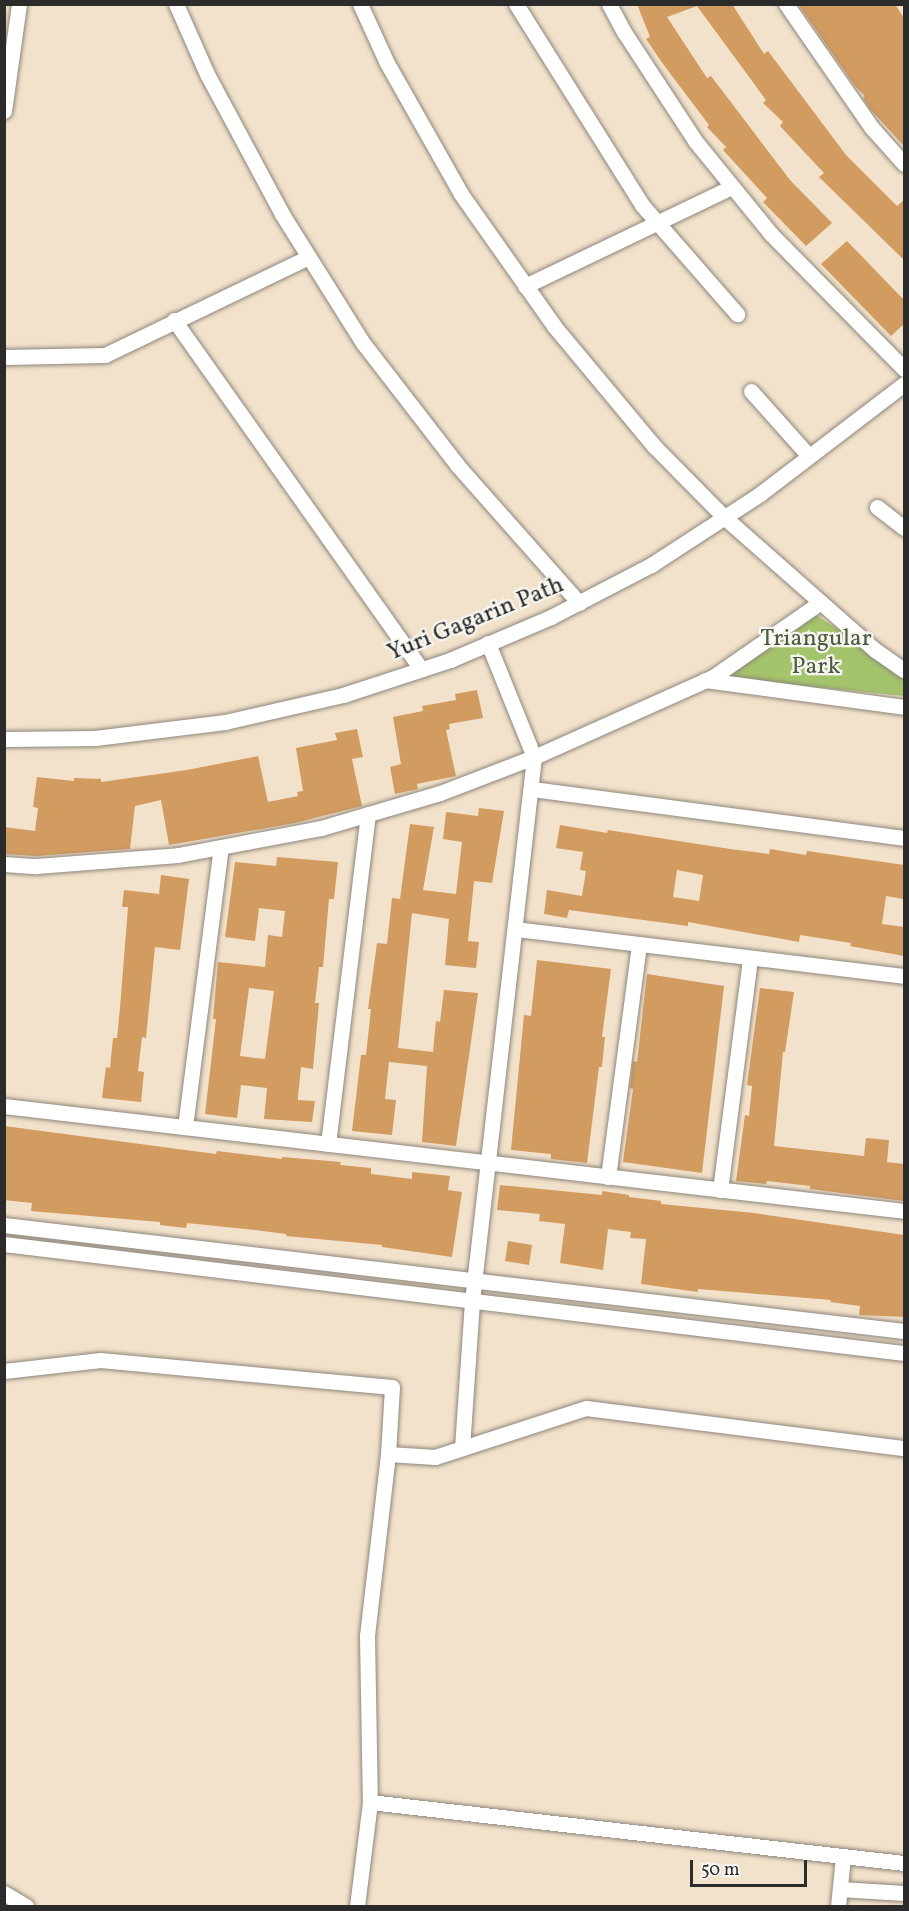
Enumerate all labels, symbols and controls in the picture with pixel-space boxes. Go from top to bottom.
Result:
street label: Yuri Gagarin Path [383,571,569,669]
park label: Triangular Park [760,626,872,682]
scale bar [693,1848,810,1886]
text: 50 m [701,1858,740,1883]

